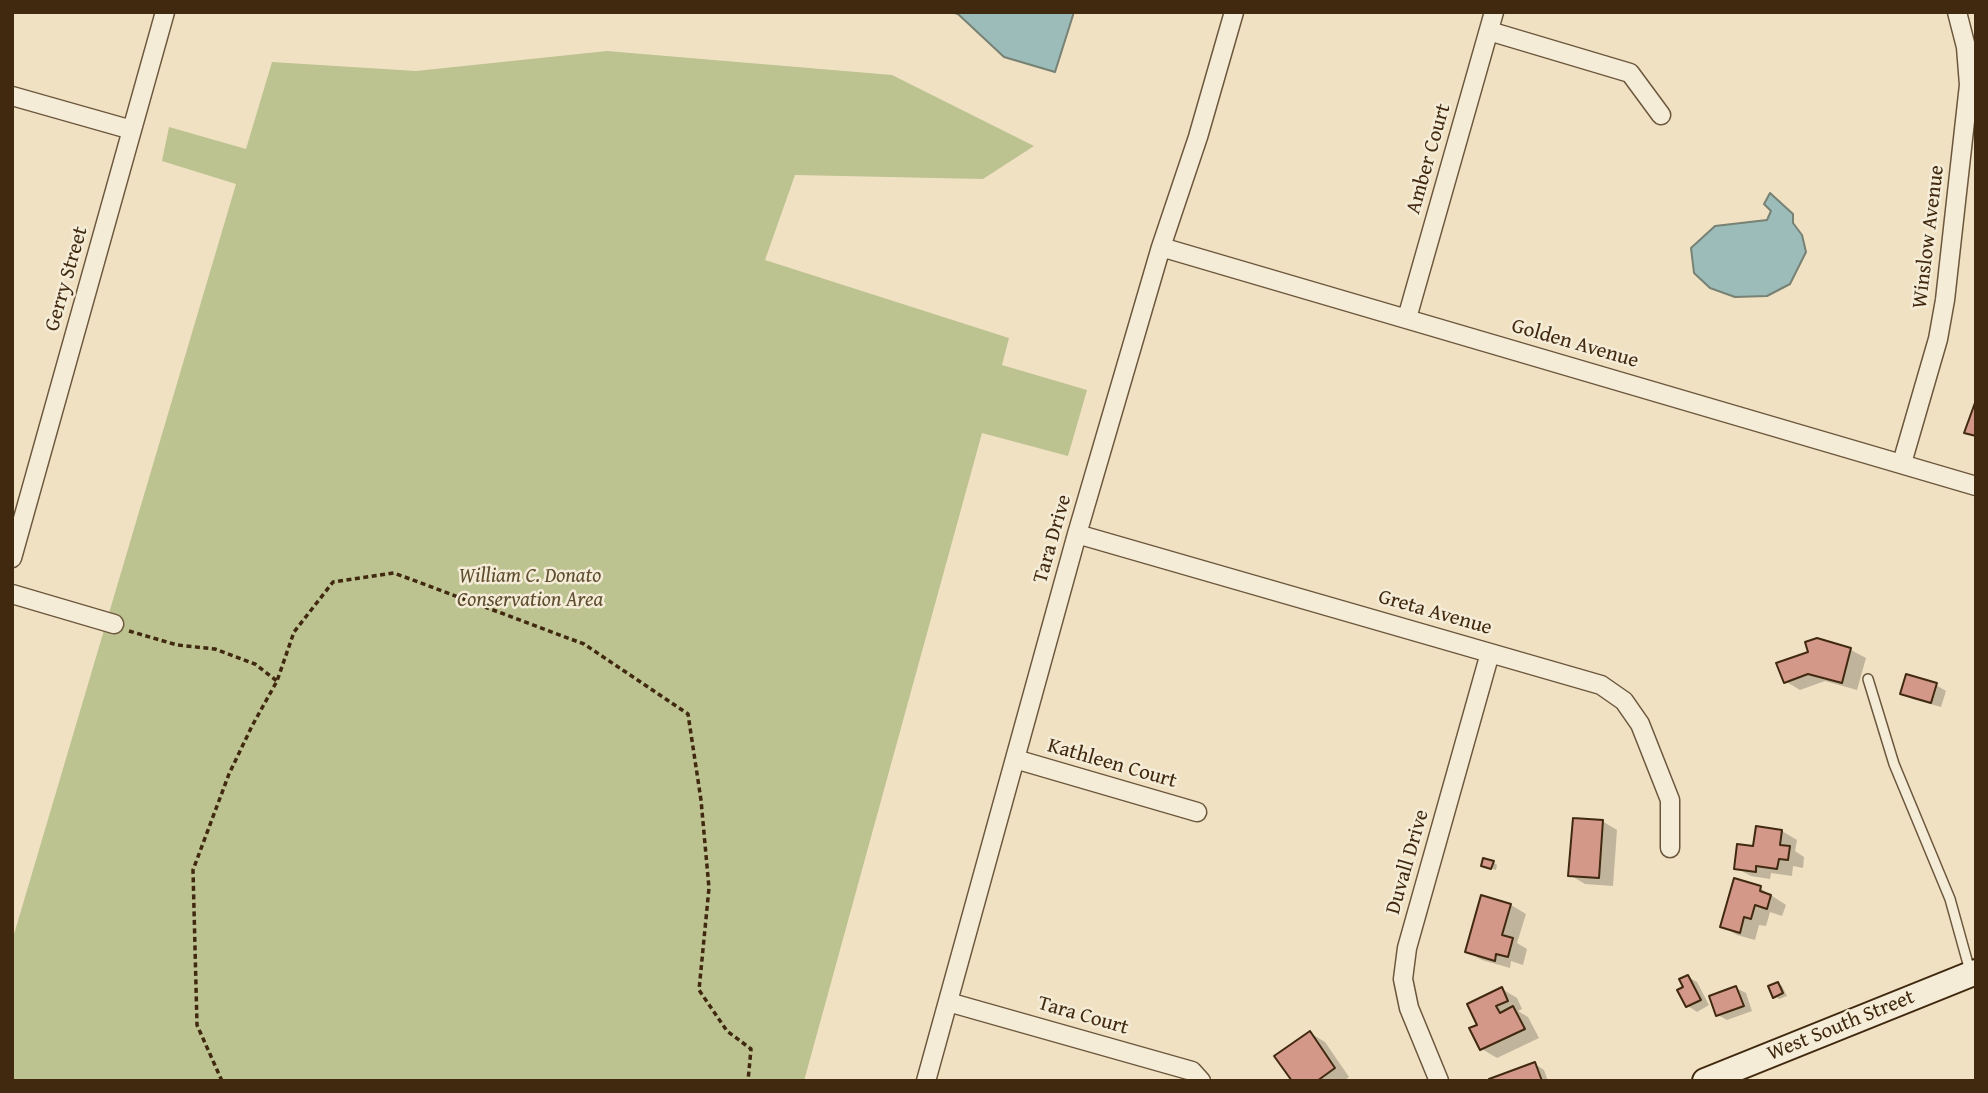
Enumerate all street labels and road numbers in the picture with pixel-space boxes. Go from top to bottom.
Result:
street label: Amber Court [1401,101,1457,217]
street label: Winslow Avenue [1908,164,1950,310]
street label: Gerry Street [40,224,94,334]
street label: Golden Avenue [1509,314,1641,374]
street label: Tara Drive [1028,492,1078,586]
street label: Greta Avenue [1375,585,1495,641]
street label: Kathleen Court [1045,734,1179,794]
street label: Duvall Drive [1381,807,1435,917]
street label: West South Street [1764,985,1918,1067]
street label: Tara Court [1035,991,1131,1041]

